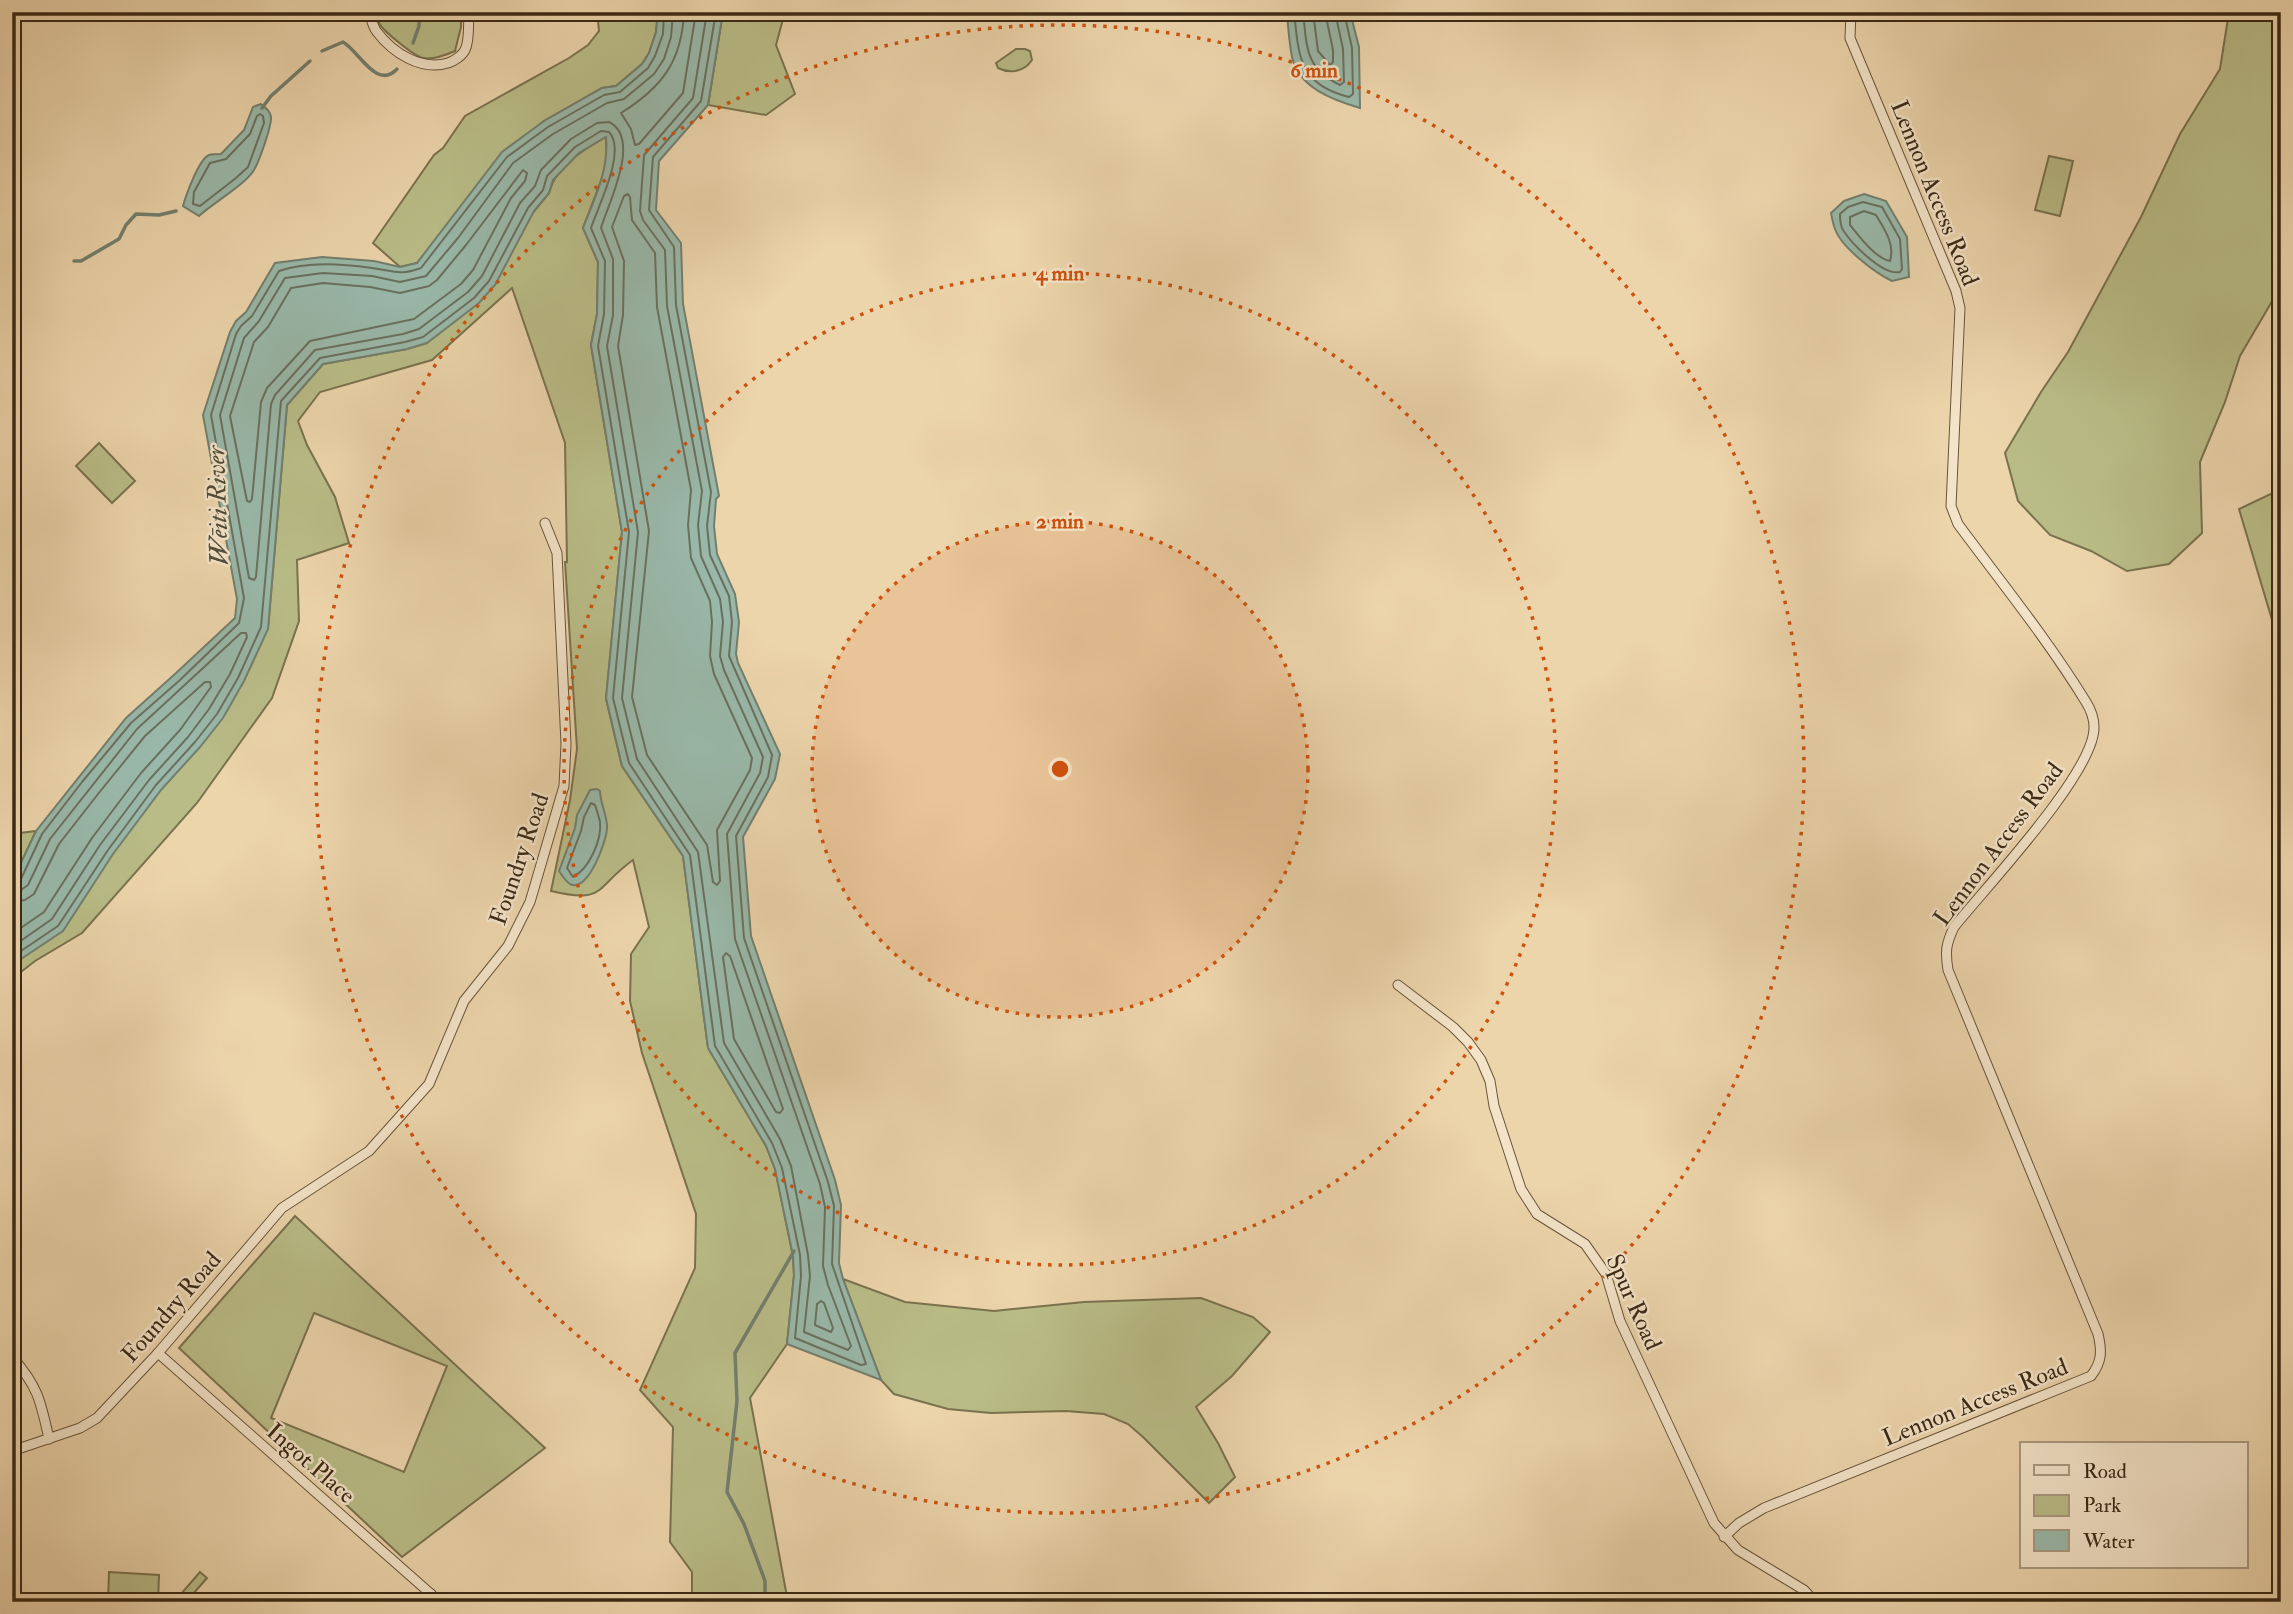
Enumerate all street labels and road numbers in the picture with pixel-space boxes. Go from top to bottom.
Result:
street label: Lennon Access Road [1883,96,1986,291]
street label: Lennon Access Road [1927,756,2070,932]
street label: Foundry Road [482,789,557,929]
street label: Foundry Road [115,1245,228,1369]
street label: Spur Road [1599,1249,1669,1355]
street label: Lennon Access Road [1878,1351,2073,1454]
street label: Ingot Place [260,1416,362,1511]

